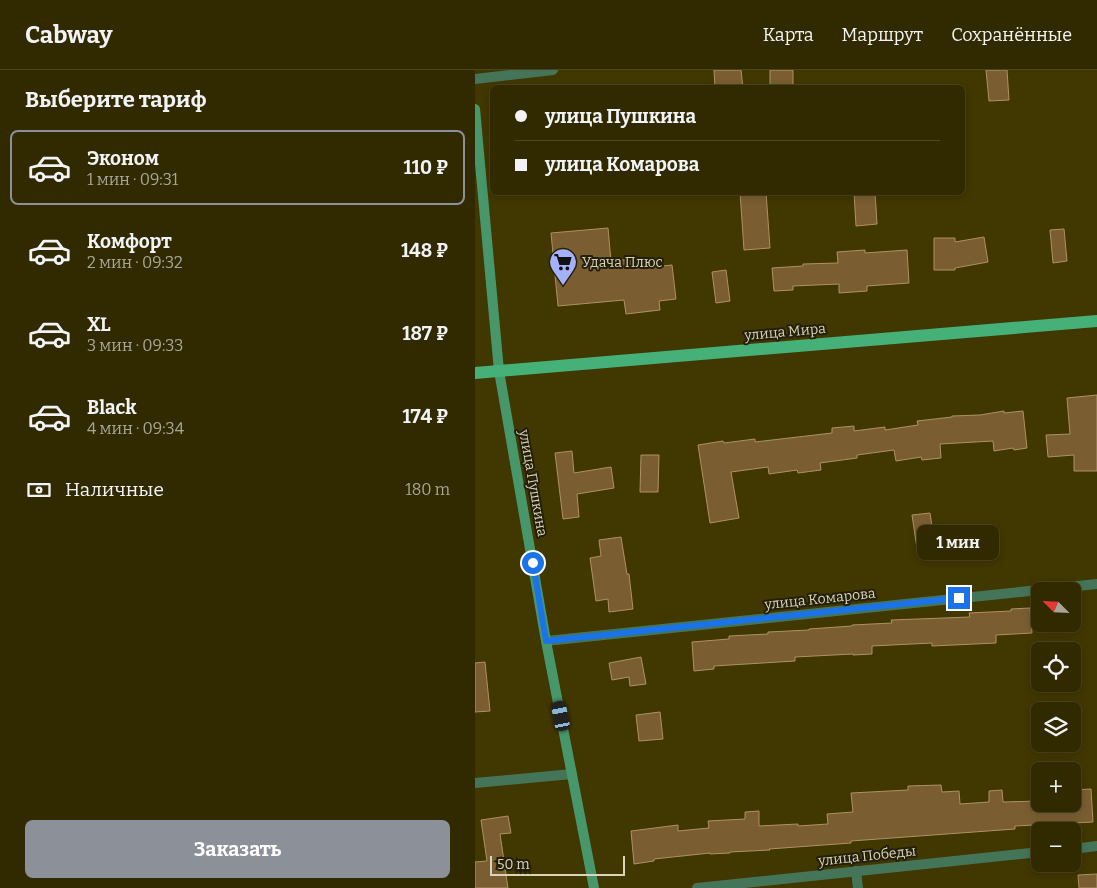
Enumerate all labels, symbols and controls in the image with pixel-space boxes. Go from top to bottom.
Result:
text: Cabway [25,21,113,49]
text: Карта [763,24,814,46]
text: Маршрут [842,24,923,46]
text: Сохранённые [951,24,1072,46]
text: Выберите тариф [25,86,206,113]
text: улица Пушкина [545,105,696,128]
icon: car [27,145,72,190]
text: Эконом [87,147,159,170]
text: улица Комарова [545,153,699,176]
text: 110 ₽ [404,156,448,179]
text: 1 мин · 09:31 [87,170,178,189]
icon: car [27,228,72,273]
text: Комфорт [87,230,172,253]
text: 148 ₽ [401,239,448,262]
supermarket icon: Удача Плюс [548,247,578,286]
text: 2 мин · 09:32 [87,253,183,272]
place label: Удача Плюс [582,254,663,271]
icon: car [27,311,72,356]
text: XL [87,313,111,336]
street label: улица Мира [743,320,827,344]
text: 187 ₽ [402,322,448,345]
text: 3 мин · 09:33 [87,336,183,355]
icon: car [27,394,72,439]
text: Black [87,396,137,419]
text: 174 ₽ [403,405,448,428]
text: 4 мин · 09:34 [87,419,184,438]
street label: улица Пушкина [515,427,551,538]
icon: cash [25,476,53,504]
text: Наличные [65,478,164,501]
text: 180 m [405,480,450,499]
callout: 1 мин [918,526,1000,560]
text: 1 мин [936,533,980,552]
route start [522,552,544,574]
north arrow [1031,582,1081,632]
map controls [1031,582,1081,872]
street label: улица Комарова [763,585,877,613]
route end [948,587,970,609]
button: locate [1031,642,1081,692]
car [550,700,571,732]
button: layers [1031,702,1081,752]
button: + [1031,762,1081,812]
button: Заказать [25,820,450,878]
button: − [1031,822,1081,872]
street label: улица Победы [816,842,917,870]
scale bar [490,853,625,876]
text: 50 m [497,856,530,873]

